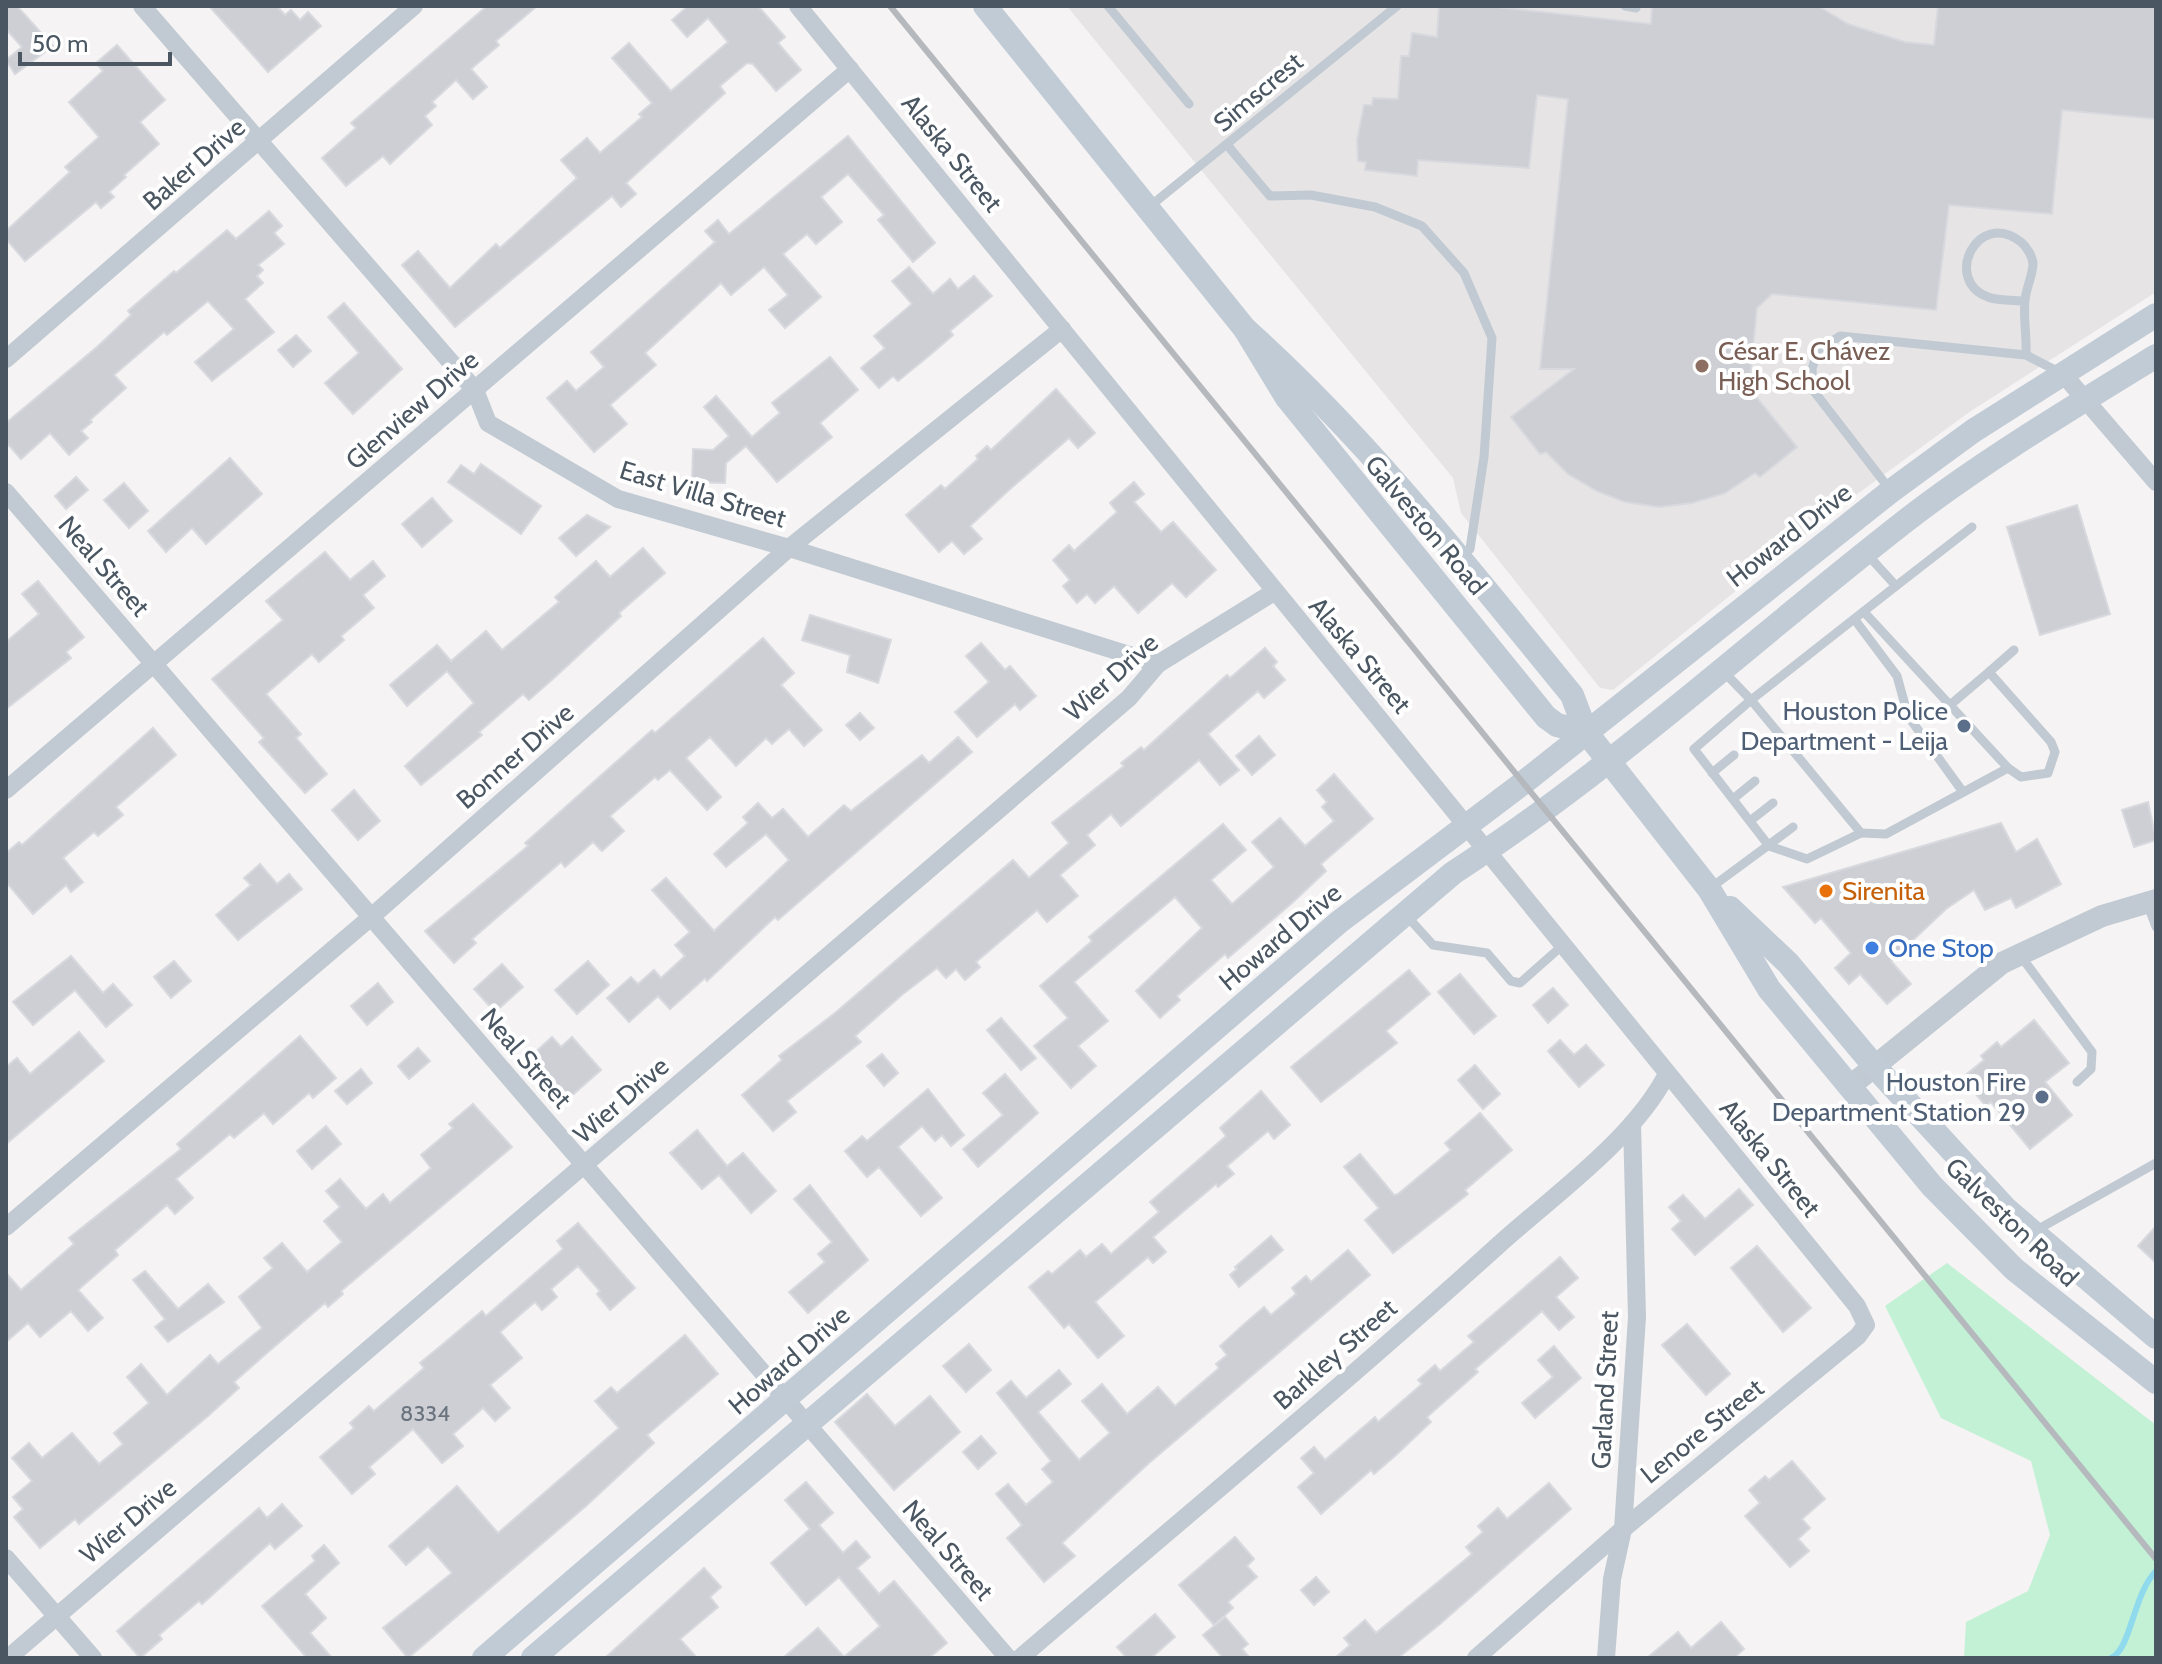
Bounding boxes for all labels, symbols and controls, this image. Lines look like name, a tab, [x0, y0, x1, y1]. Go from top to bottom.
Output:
scale bar	[20, 16, 170, 66]
text: 50 m	[32, 29, 88, 58]
street label: Simscrest	[1207, 45, 1309, 139]
street label: Alaska Street	[895, 88, 1009, 218]
street label: Baker Drive	[136, 111, 252, 217]
place label: César E. Chávez High School	[1718, 335, 1890, 397]
street label: Glenview Drive	[339, 344, 485, 476]
marker: César E. Chávez High School	[1693, 357, 1711, 375]
street label: Galveston Road	[1358, 449, 1494, 601]
street label: East Villa Street	[616, 454, 790, 535]
street label: Howard Drive	[1720, 476, 1858, 594]
street label: Neal Street	[52, 509, 156, 623]
street label: Alaska Street	[1302, 590, 1418, 720]
street label: Wier Drive	[1057, 626, 1165, 728]
place label: Houston Police Department - Leija	[1740, 695, 1949, 757]
street label: Bonner Drive	[450, 696, 580, 816]
marker: Houston Police Department - Leija	[1955, 717, 1973, 735]
place label: Sirenita	[1842, 875, 1926, 907]
street label: Howard Drive	[1212, 877, 1348, 997]
marker: Sirenita	[1817, 882, 1835, 900]
place label: One Stop	[1888, 932, 1994, 964]
marker: One Stop	[1863, 939, 1881, 957]
street label: Neal Street	[474, 1001, 578, 1115]
street label: Wier Drive	[567, 1050, 675, 1150]
place label: Houston Fire Department Station 29	[1772, 1066, 2026, 1128]
marker: Houston Fire Department Station 29	[2033, 1088, 2051, 1106]
street label: Alaska Street	[1713, 1093, 1827, 1223]
street label: Galveston Road	[1939, 1151, 2085, 1293]
street label: Barkley Street	[1267, 1292, 1403, 1416]
street label: Howard Drive	[722, 1299, 856, 1421]
street label: Garland Street	[1585, 1310, 1625, 1470]
street label: Lenore Street	[1634, 1372, 1770, 1490]
house number: 8334	[400, 1400, 450, 1427]
street label: Wier Drive	[73, 1472, 183, 1570]
street label: Neal Street	[896, 1493, 1000, 1607]

